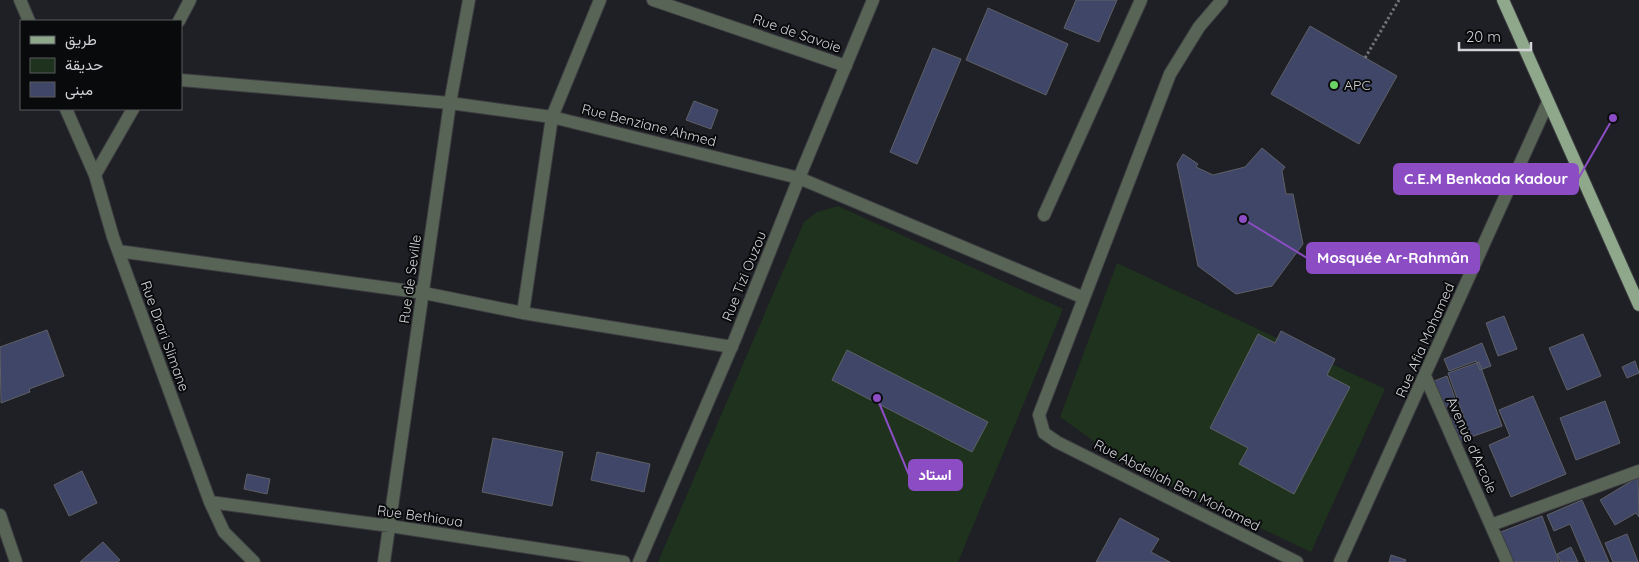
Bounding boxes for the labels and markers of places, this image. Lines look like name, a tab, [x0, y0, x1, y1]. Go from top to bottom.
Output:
place label: APC	[1344, 76, 1371, 94]
marker: APC	[1328, 79, 1340, 91]
callout: C.E.M Benkada Kadour	[1394, 164, 1578, 194]
callout: Mosquée Ar-Rahmân	[1307, 243, 1479, 273]
callout: استاد	[909, 460, 962, 490]

